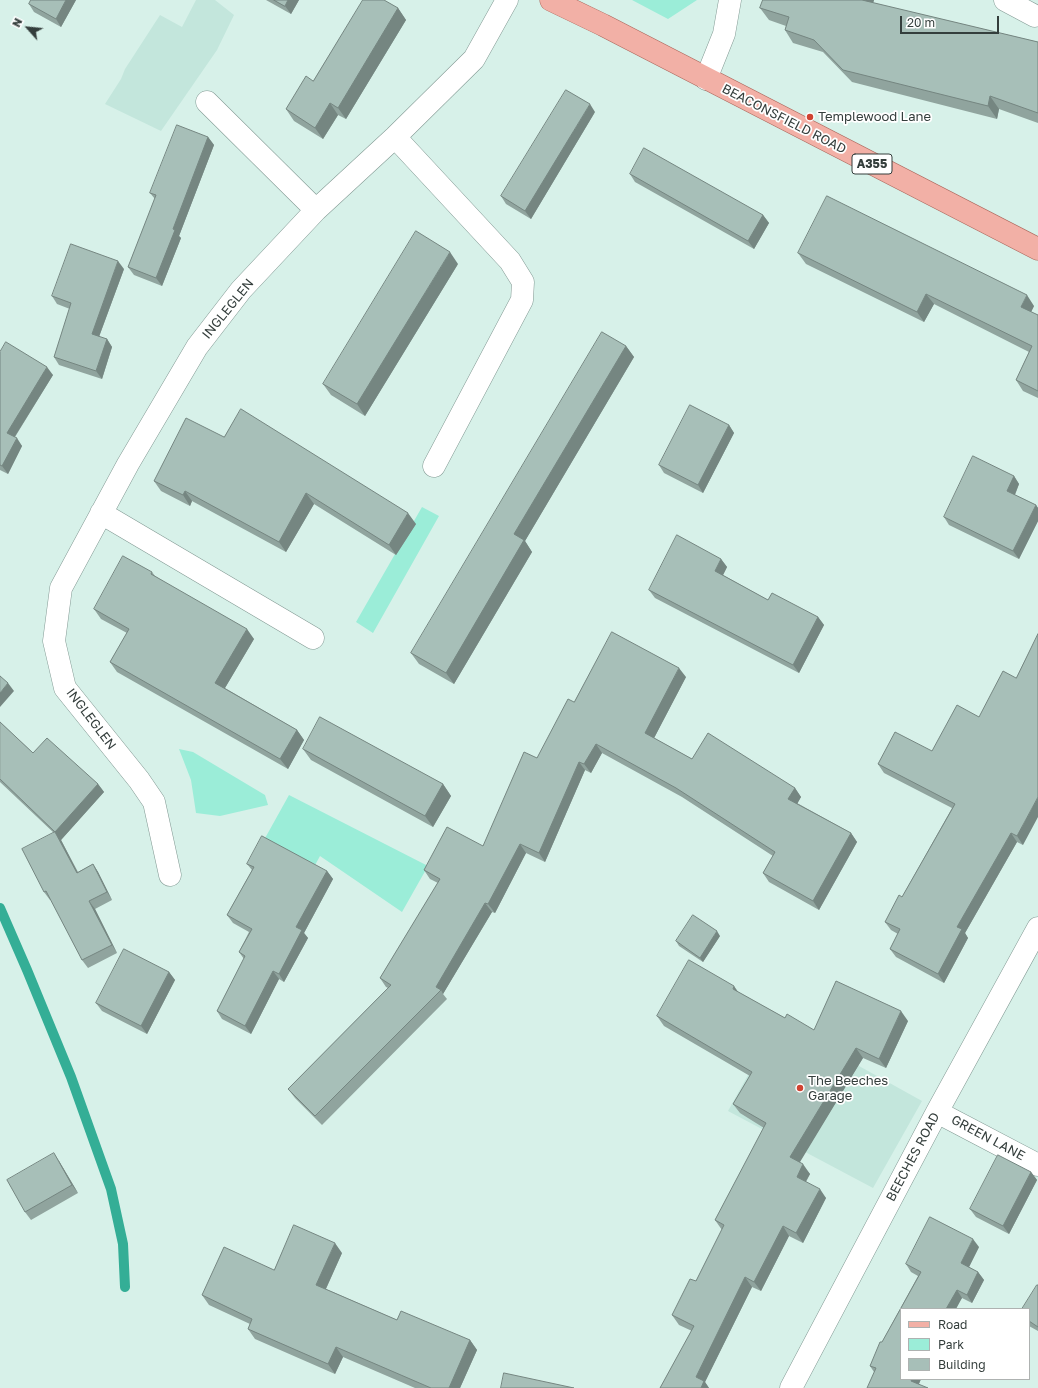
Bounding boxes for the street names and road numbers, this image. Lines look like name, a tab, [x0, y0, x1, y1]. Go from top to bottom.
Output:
street label: BEACONSFIELD ROAD	[719, 81, 849, 157]
road number: A355	[852, 154, 892, 174]
street label: INGLEGLEN	[199, 276, 257, 342]
street label: INGLEGLEN	[63, 685, 119, 753]
street label: BEECHES ROAD	[883, 1110, 943, 1204]
street label: GREEN LANE	[948, 1112, 1028, 1164]

